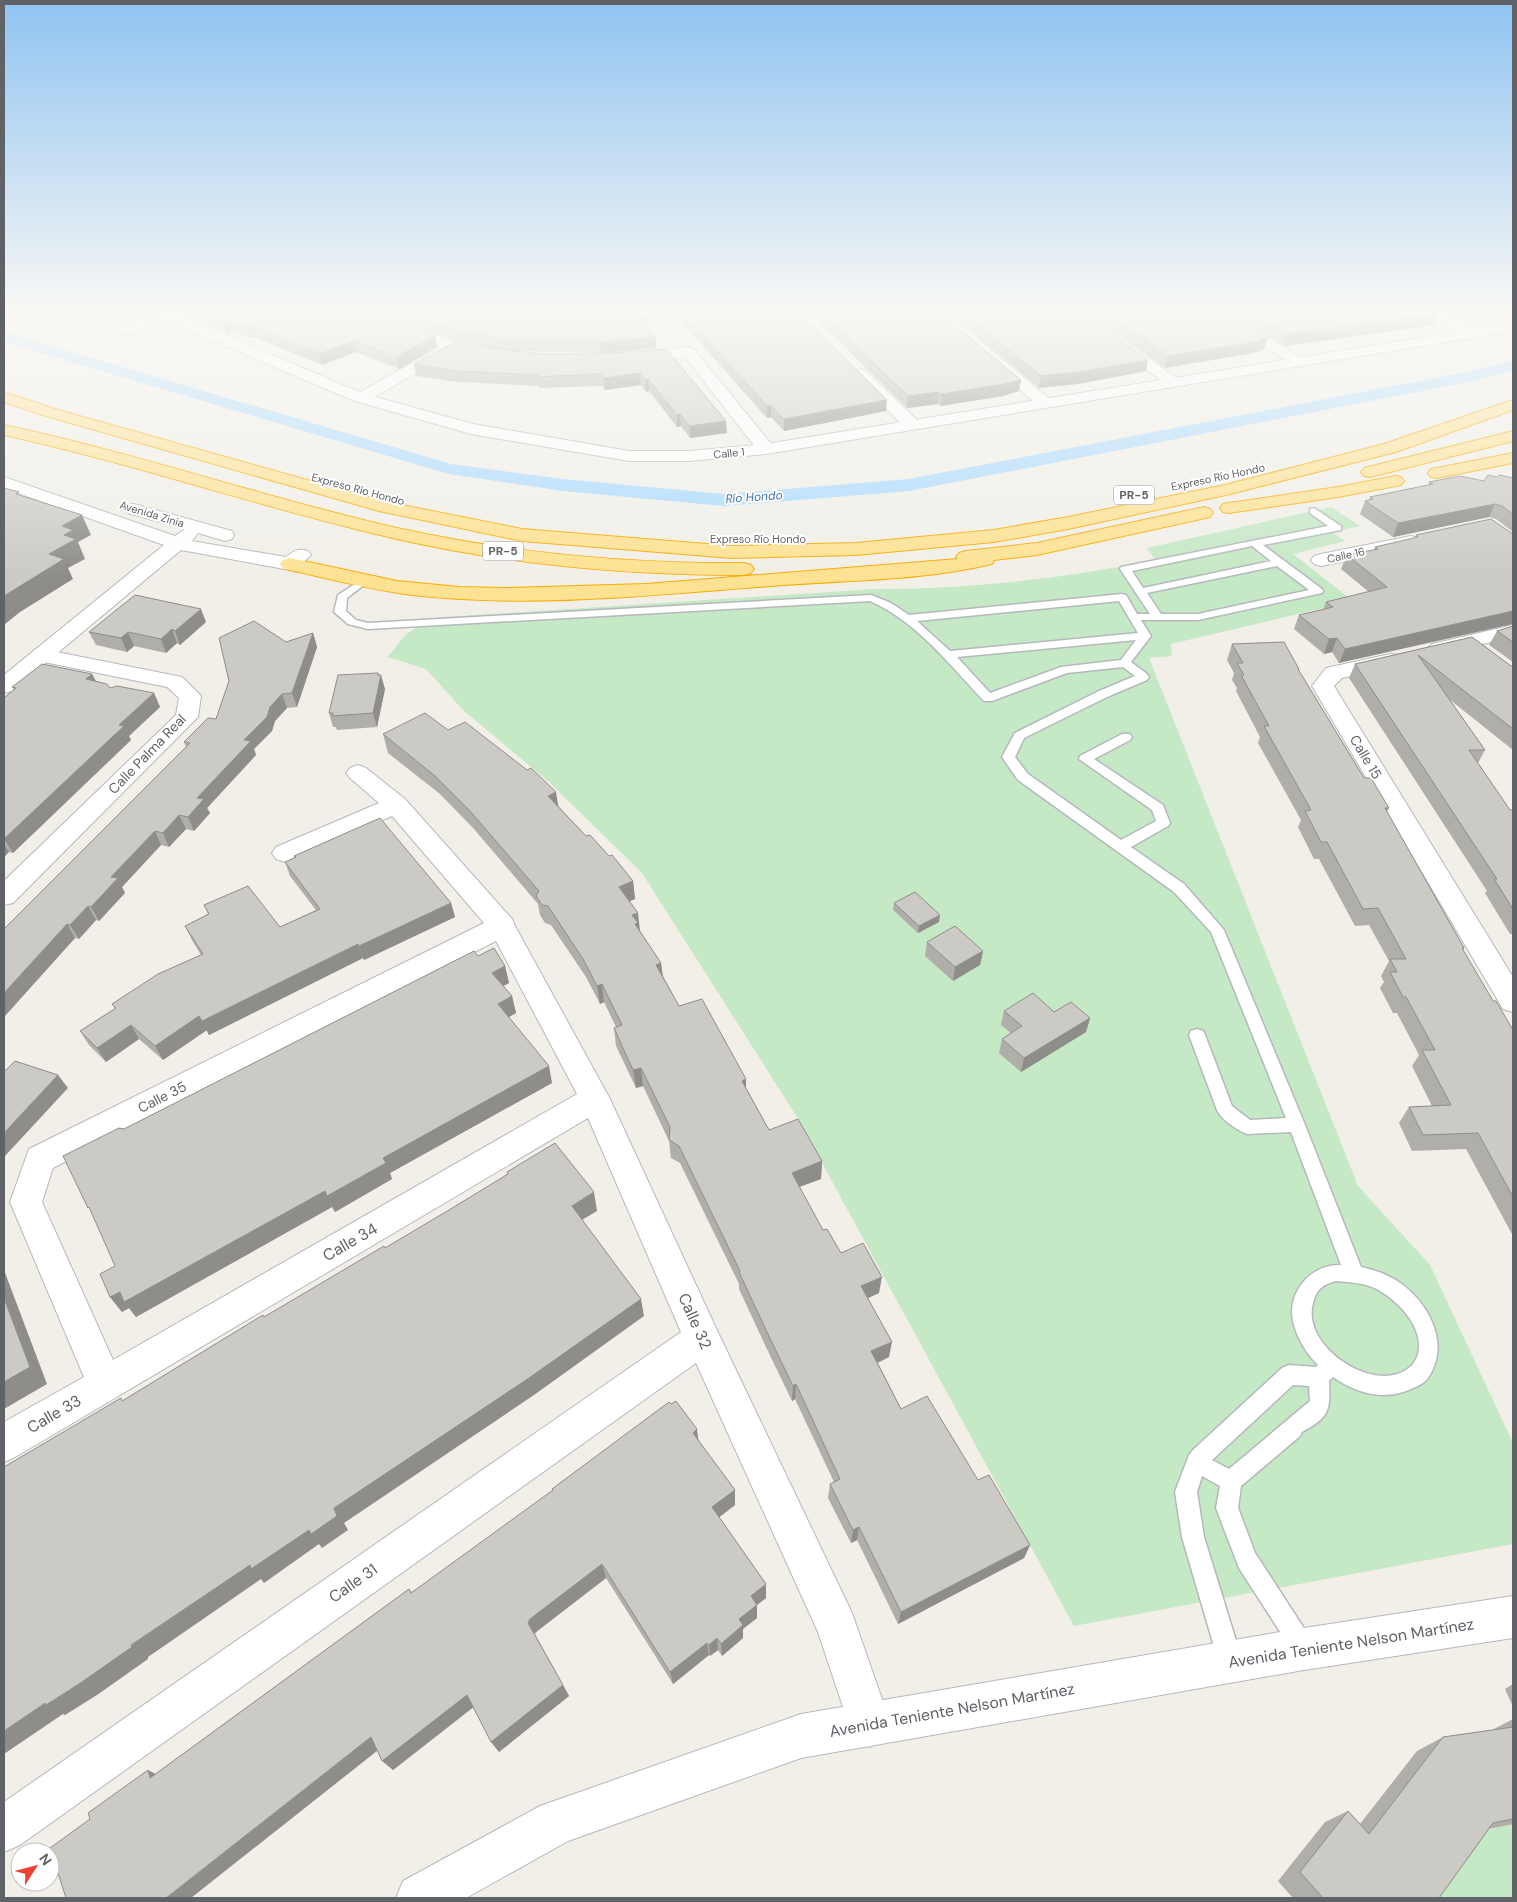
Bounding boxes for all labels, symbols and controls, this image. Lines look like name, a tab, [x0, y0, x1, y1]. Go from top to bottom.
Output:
street label: Calle 1	[713, 444, 745, 462]
street label: Expreso Río Hondo	[1170, 460, 1266, 494]
street label: Expreso Río Hondo	[310, 470, 406, 508]
road number: PR-5	[1114, 486, 1154, 504]
water label: Río Hondo	[725, 487, 783, 507]
street label: Avenida Zinia	[118, 498, 186, 530]
street label: Expreso Río Hondo	[710, 532, 806, 546]
road number: PR-5	[483, 542, 523, 560]
street label: Calle 16	[1326, 544, 1366, 566]
street label: Calle Palma Real	[104, 710, 190, 798]
street label: Calle 15	[1346, 732, 1386, 782]
street label: Calle 35	[135, 1077, 189, 1117]
street label: Calle 34	[319, 1218, 381, 1266]
street label: Calle 32	[673, 1290, 717, 1352]
street label: Calle 33	[23, 1390, 85, 1438]
street label: Calle 31	[325, 1559, 381, 1607]
street label: Avenida Teniente Nelson Martínez	[1227, 1613, 1475, 1673]
street label: Avenida Teniente Nelson Martínez	[828, 1678, 1076, 1742]
north arrow	[10, 1842, 60, 1892]
text: N	[35, 1850, 56, 1869]

